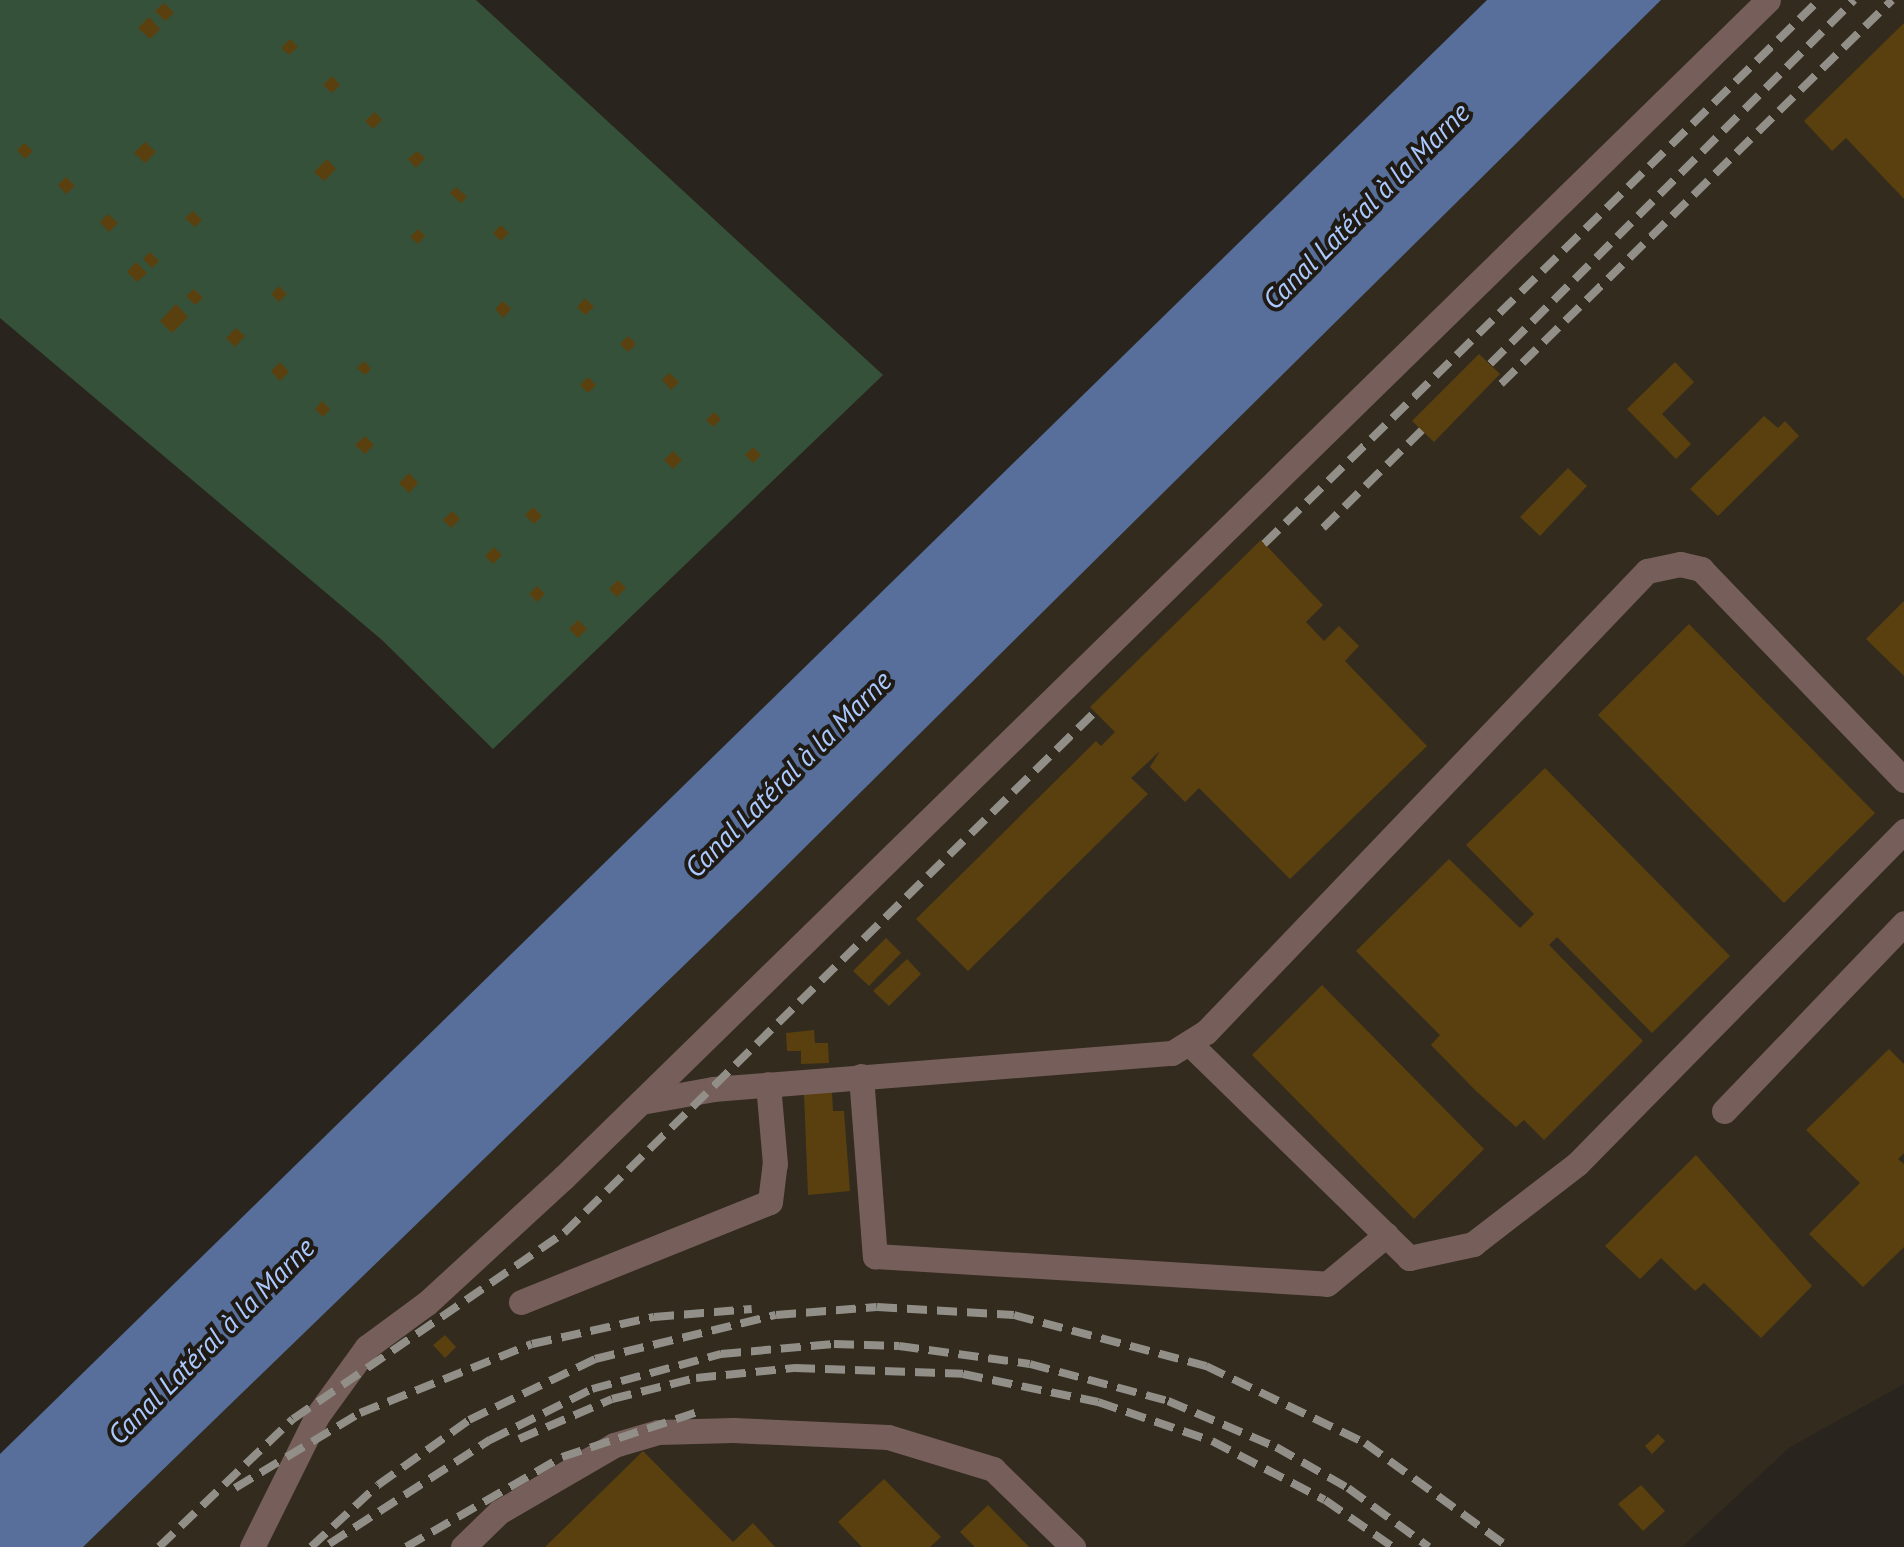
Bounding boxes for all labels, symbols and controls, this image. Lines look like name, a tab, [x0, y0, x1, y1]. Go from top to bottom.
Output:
water label: Canal Latéral à la Marne	[1256, 96, 1476, 316]
water label: Canal Latéral à la Marne	[678, 664, 898, 884]
water label: Canal Latéral à la Marne	[101, 1231, 321, 1451]

